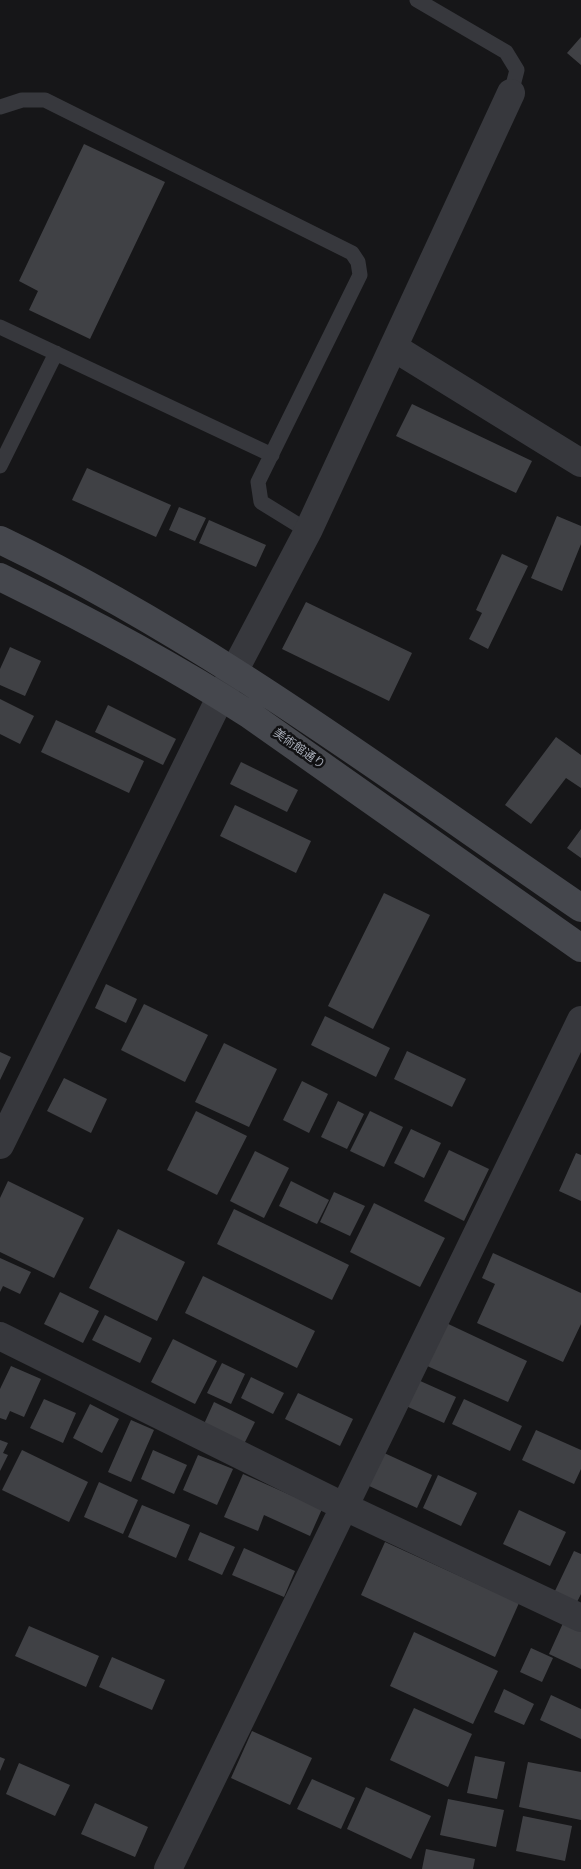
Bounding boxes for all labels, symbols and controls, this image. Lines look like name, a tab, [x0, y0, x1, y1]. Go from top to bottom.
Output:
street label: 美術館通り	[270, 726, 328, 772]

